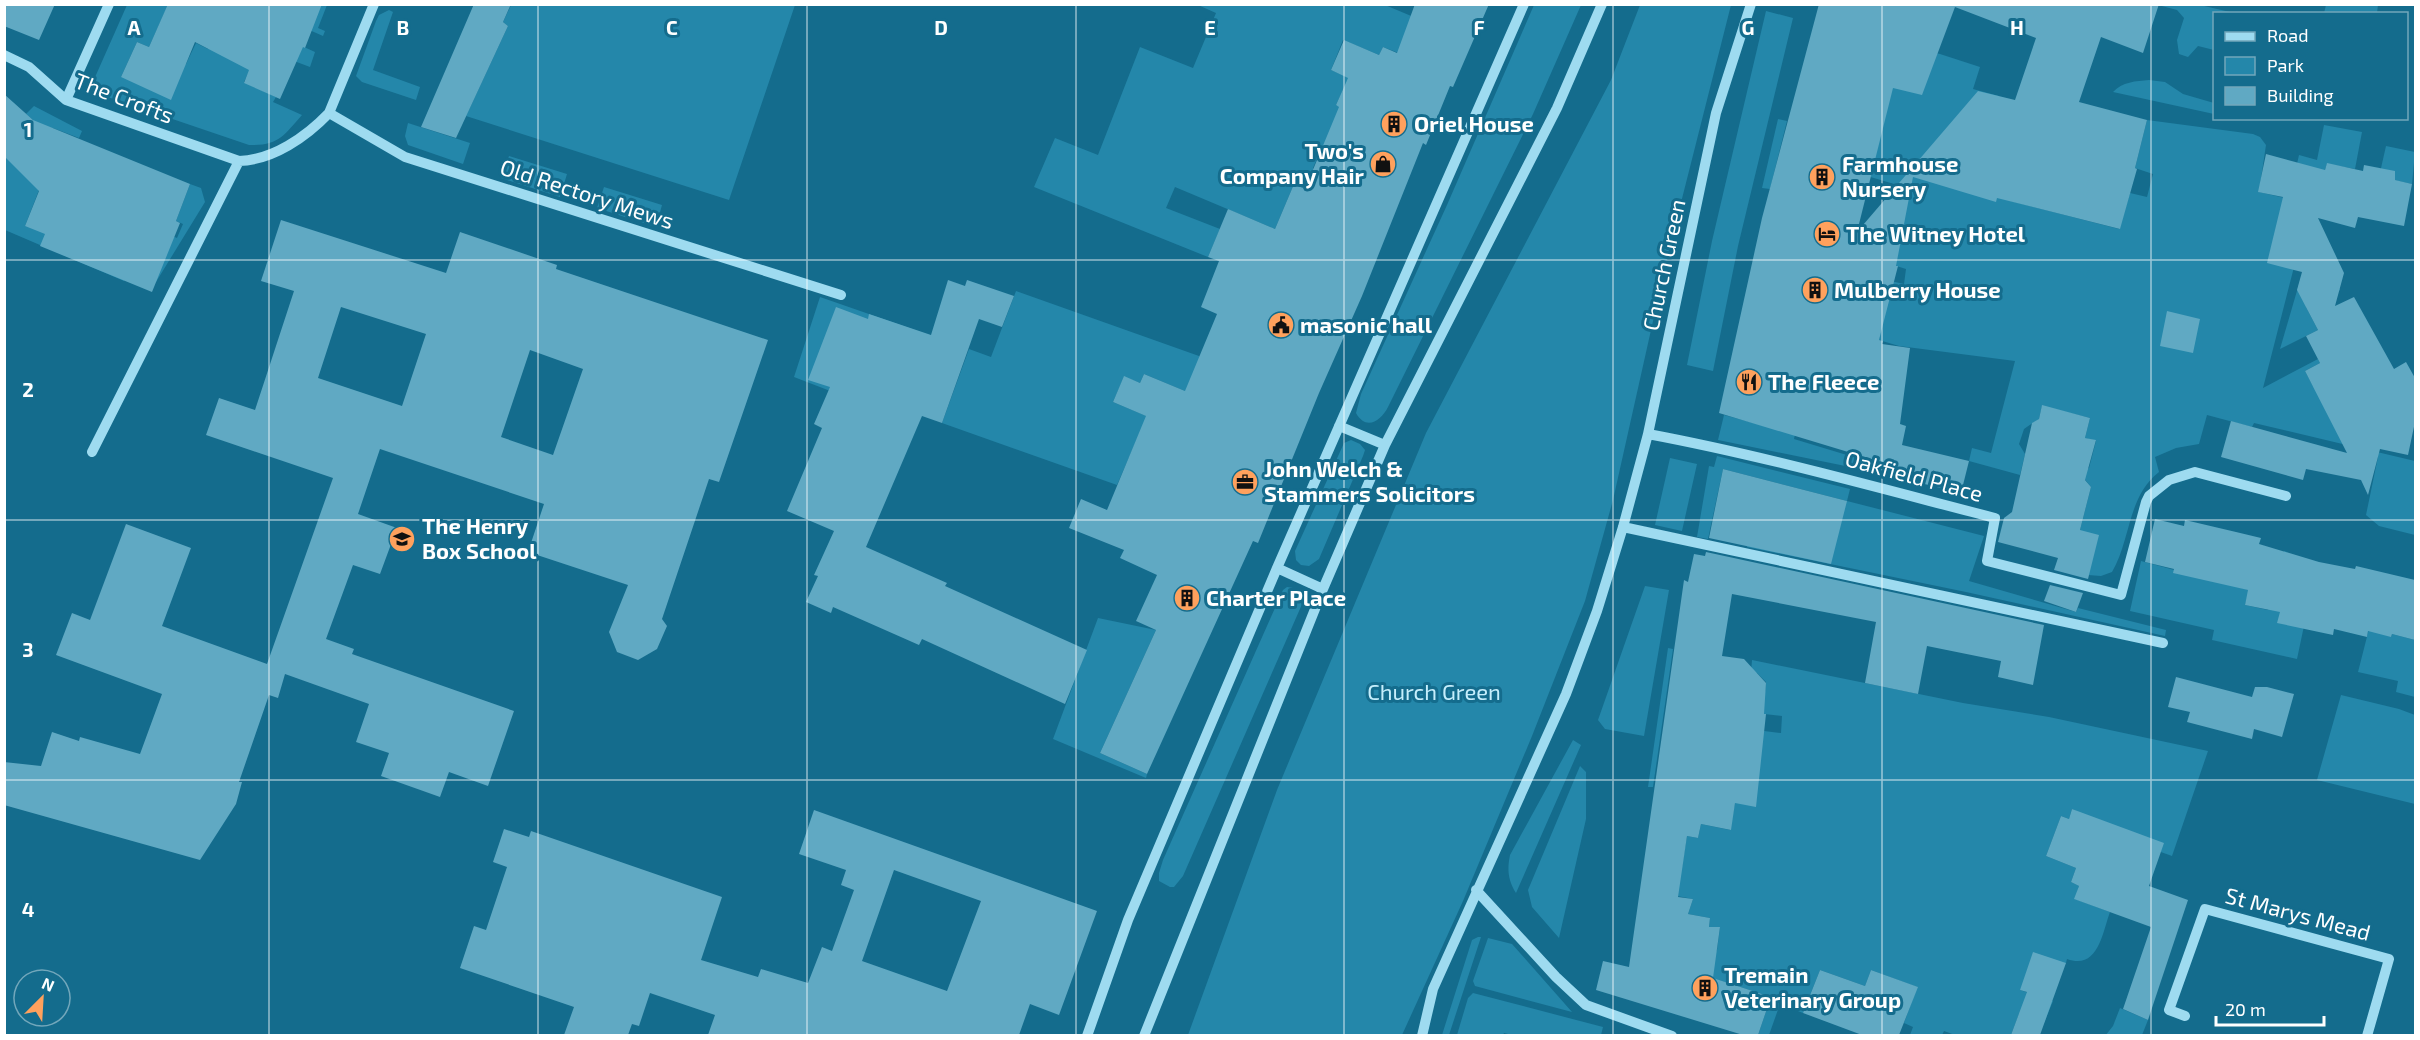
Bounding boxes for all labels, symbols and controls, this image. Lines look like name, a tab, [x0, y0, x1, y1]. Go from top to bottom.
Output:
legend	[2213, 12, 2408, 120]
text: A	[127, 15, 141, 39]
text: B	[397, 15, 409, 39]
text: C	[666, 15, 678, 39]
text: D	[934, 15, 948, 39]
text: E	[1204, 15, 1216, 39]
text: F	[1473, 15, 1485, 39]
text: G	[1742, 15, 1754, 39]
text: H	[2010, 15, 2024, 39]
text: Road	[2267, 24, 2308, 46]
text: Park	[2267, 54, 2304, 76]
street label: The Crofts	[71, 66, 177, 128]
text: Building	[2267, 84, 2334, 106]
building icon: Oriel House	[1379, 109, 1409, 139]
place label: Oriel House	[1414, 110, 1534, 136]
text: 1	[24, 117, 32, 141]
place label: Two's Company Hair	[1220, 137, 1365, 189]
shop icon: Two's Company Hair	[1368, 149, 1398, 179]
place label: Farmhouse Nursery	[1842, 150, 1958, 202]
street label: Old Rectory Mews	[497, 153, 677, 233]
building icon: Farmhouse Nursery	[1807, 162, 1837, 192]
street label: Church Green	[1636, 197, 1690, 333]
hotel icon: The Witney Hotel	[1812, 219, 1842, 249]
place label: The Witney Hotel	[1846, 220, 2026, 247]
building icon: Mulberry House	[1800, 275, 1830, 305]
place label: Mulberry House	[1834, 276, 2001, 303]
public building icon: masonic hall	[1266, 310, 1296, 340]
place label: masonic hall	[1300, 311, 1433, 337]
restaurant icon: The Fleece	[1734, 367, 1764, 397]
place label: The Fleece	[1768, 368, 1879, 394]
text: 2	[22, 377, 34, 401]
street label: Oakfield Place	[1843, 444, 1986, 506]
place label: John Welch & Stammers Solicitors	[1264, 455, 1475, 506]
office icon: John Welch & Stammers Solicitors	[1230, 467, 1260, 497]
place label: The Henry Box School	[422, 512, 537, 563]
school or university icon: The Henry Box School	[387, 524, 417, 554]
building icon: Charter Place	[1172, 583, 1202, 613]
place label: Charter Place	[1206, 584, 1346, 610]
text: 3	[22, 637, 34, 661]
park label: Church Green	[1367, 678, 1501, 704]
street label: St Marys Mead	[2223, 881, 2374, 945]
text: 4	[22, 897, 35, 921]
place label: Tremain Veterinary Group	[1724, 961, 1901, 1013]
north arrow	[12, 968, 72, 1028]
text: N	[39, 973, 57, 995]
building icon: Tremain Veterinary Group	[1690, 973, 1720, 1003]
scale bar	[2216, 989, 2324, 1027]
text: 20 m	[2225, 998, 2266, 1020]

